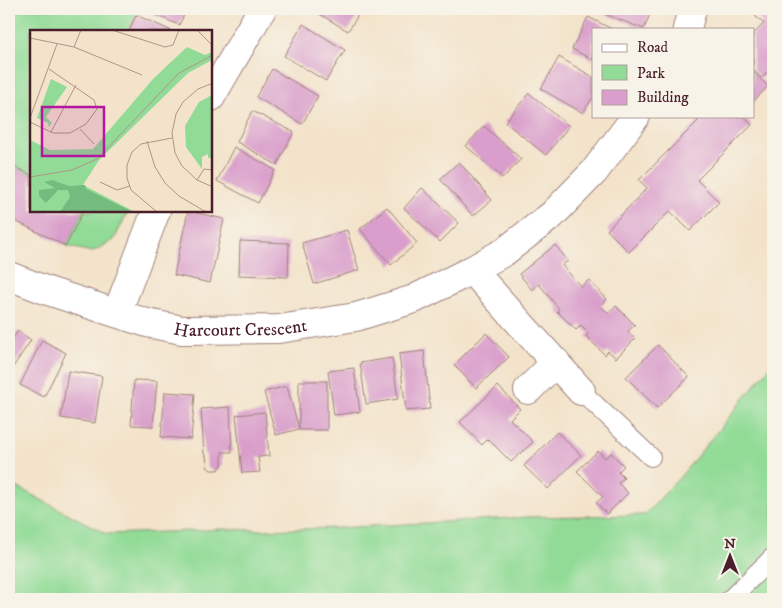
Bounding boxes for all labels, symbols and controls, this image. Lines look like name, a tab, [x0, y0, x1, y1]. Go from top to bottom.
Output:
legend	[592, 28, 754, 118]
inset map	[30, 30, 212, 212]
text: Road	[637, 38, 669, 57]
text: Park	[637, 64, 666, 83]
text: Building	[637, 88, 689, 107]
street label: Harcourt Crescent	[172, 315, 309, 343]
north arrow	[704, 530, 754, 580]
text: N	[724, 535, 736, 553]

